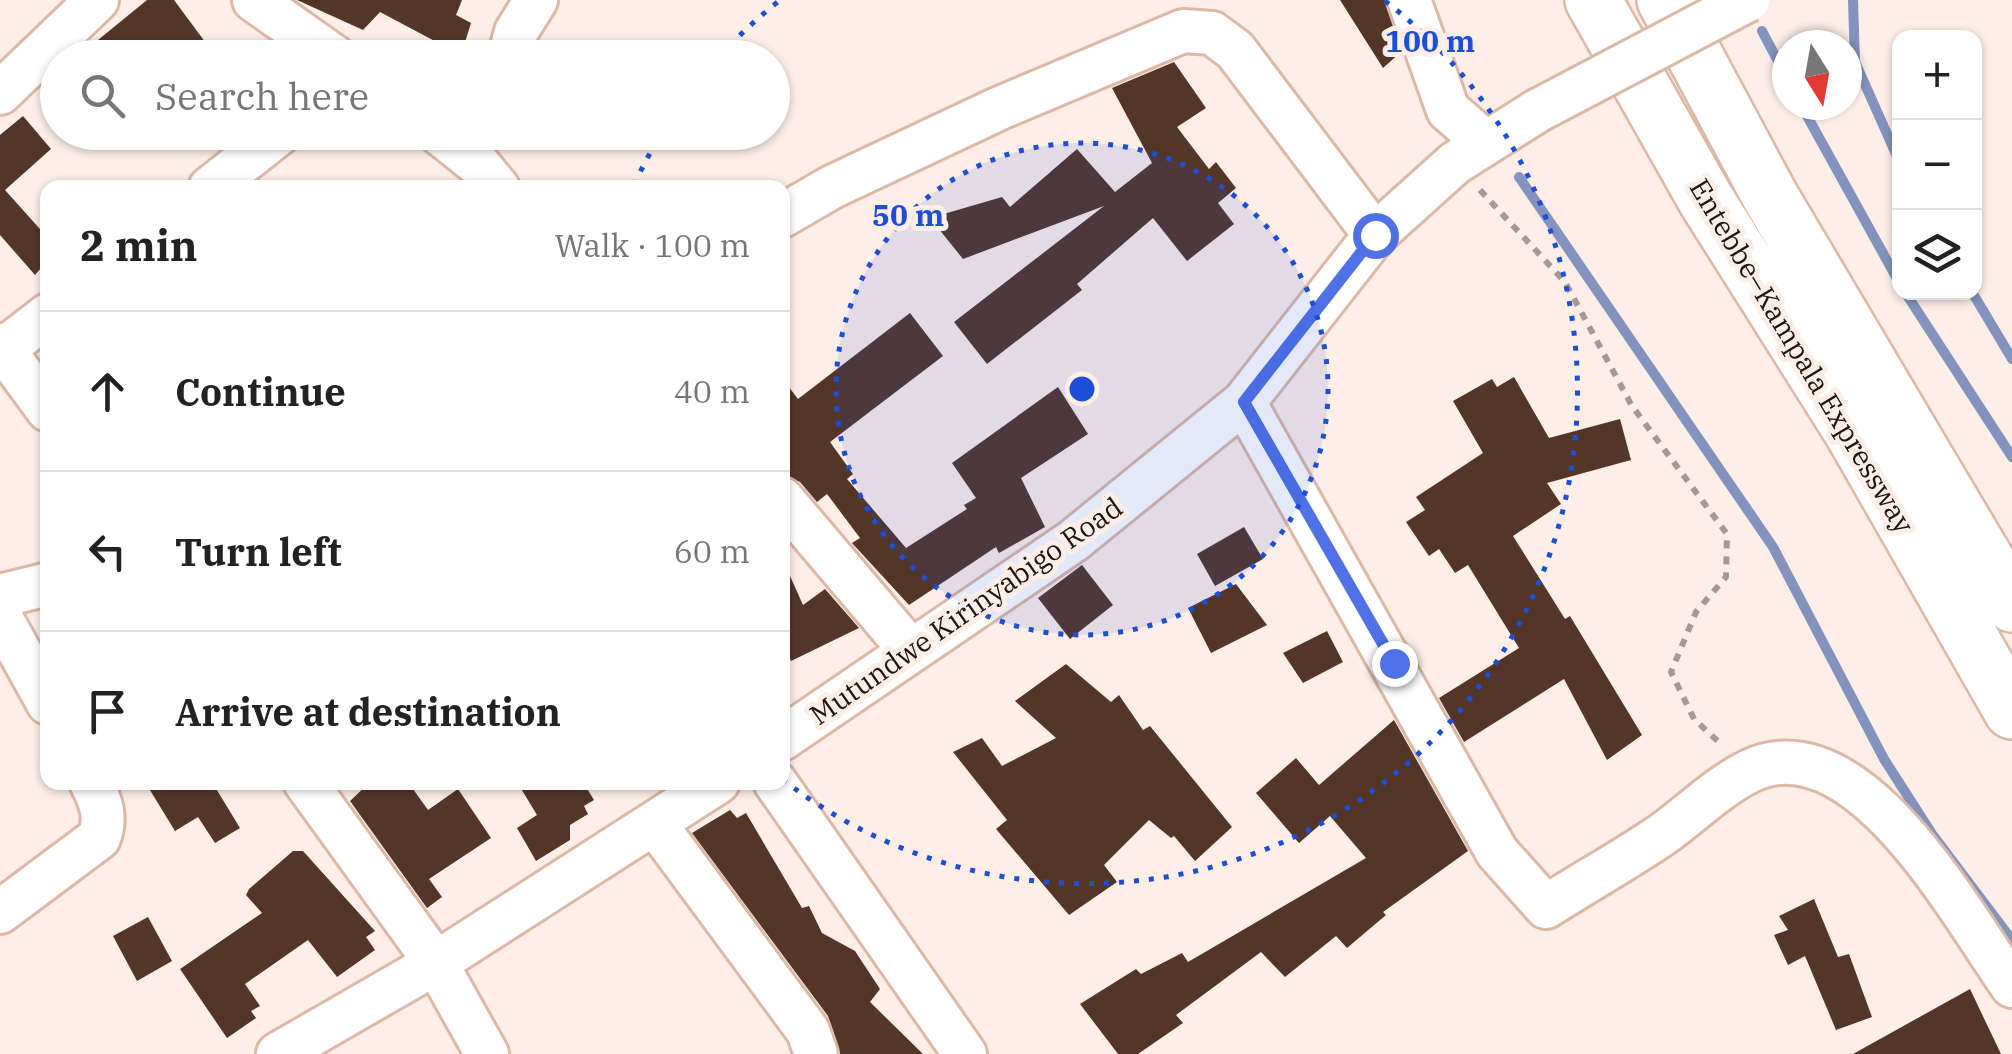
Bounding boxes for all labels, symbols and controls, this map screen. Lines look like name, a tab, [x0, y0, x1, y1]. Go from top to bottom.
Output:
text: 100 m	[1385, 21, 1475, 60]
north arrow	[1772, 30, 1862, 120]
map controls	[1892, 30, 1982, 300]
button: +	[1892, 30, 1982, 120]
search box	[40, 40, 790, 150]
icon: search	[75, 68, 130, 123]
text: Search here	[155, 71, 369, 120]
button: −	[1892, 120, 1982, 210]
street label: Entebbe–Kampala Expressway	[1682, 172, 1923, 540]
text: 50 m	[872, 195, 944, 234]
button: layers	[1892, 210, 1982, 300]
route start	[1353, 213, 1399, 259]
text: 2 min	[80, 218, 198, 273]
text: Walk · 100 m	[554, 224, 750, 266]
icon: ahead	[80, 364, 135, 419]
text: Continue	[175, 367, 346, 416]
text: 40 m	[674, 370, 750, 412]
centre of rings	[1064, 371, 1100, 407]
street label: Mutundwe Kirinyabigo Road	[802, 488, 1129, 733]
icon: left	[80, 524, 135, 579]
text: Turn left	[175, 527, 342, 576]
text: 60 m	[674, 530, 750, 572]
route end	[1372, 641, 1418, 687]
icon: arrive	[80, 684, 135, 739]
text: Arrive at destination	[175, 687, 561, 736]

